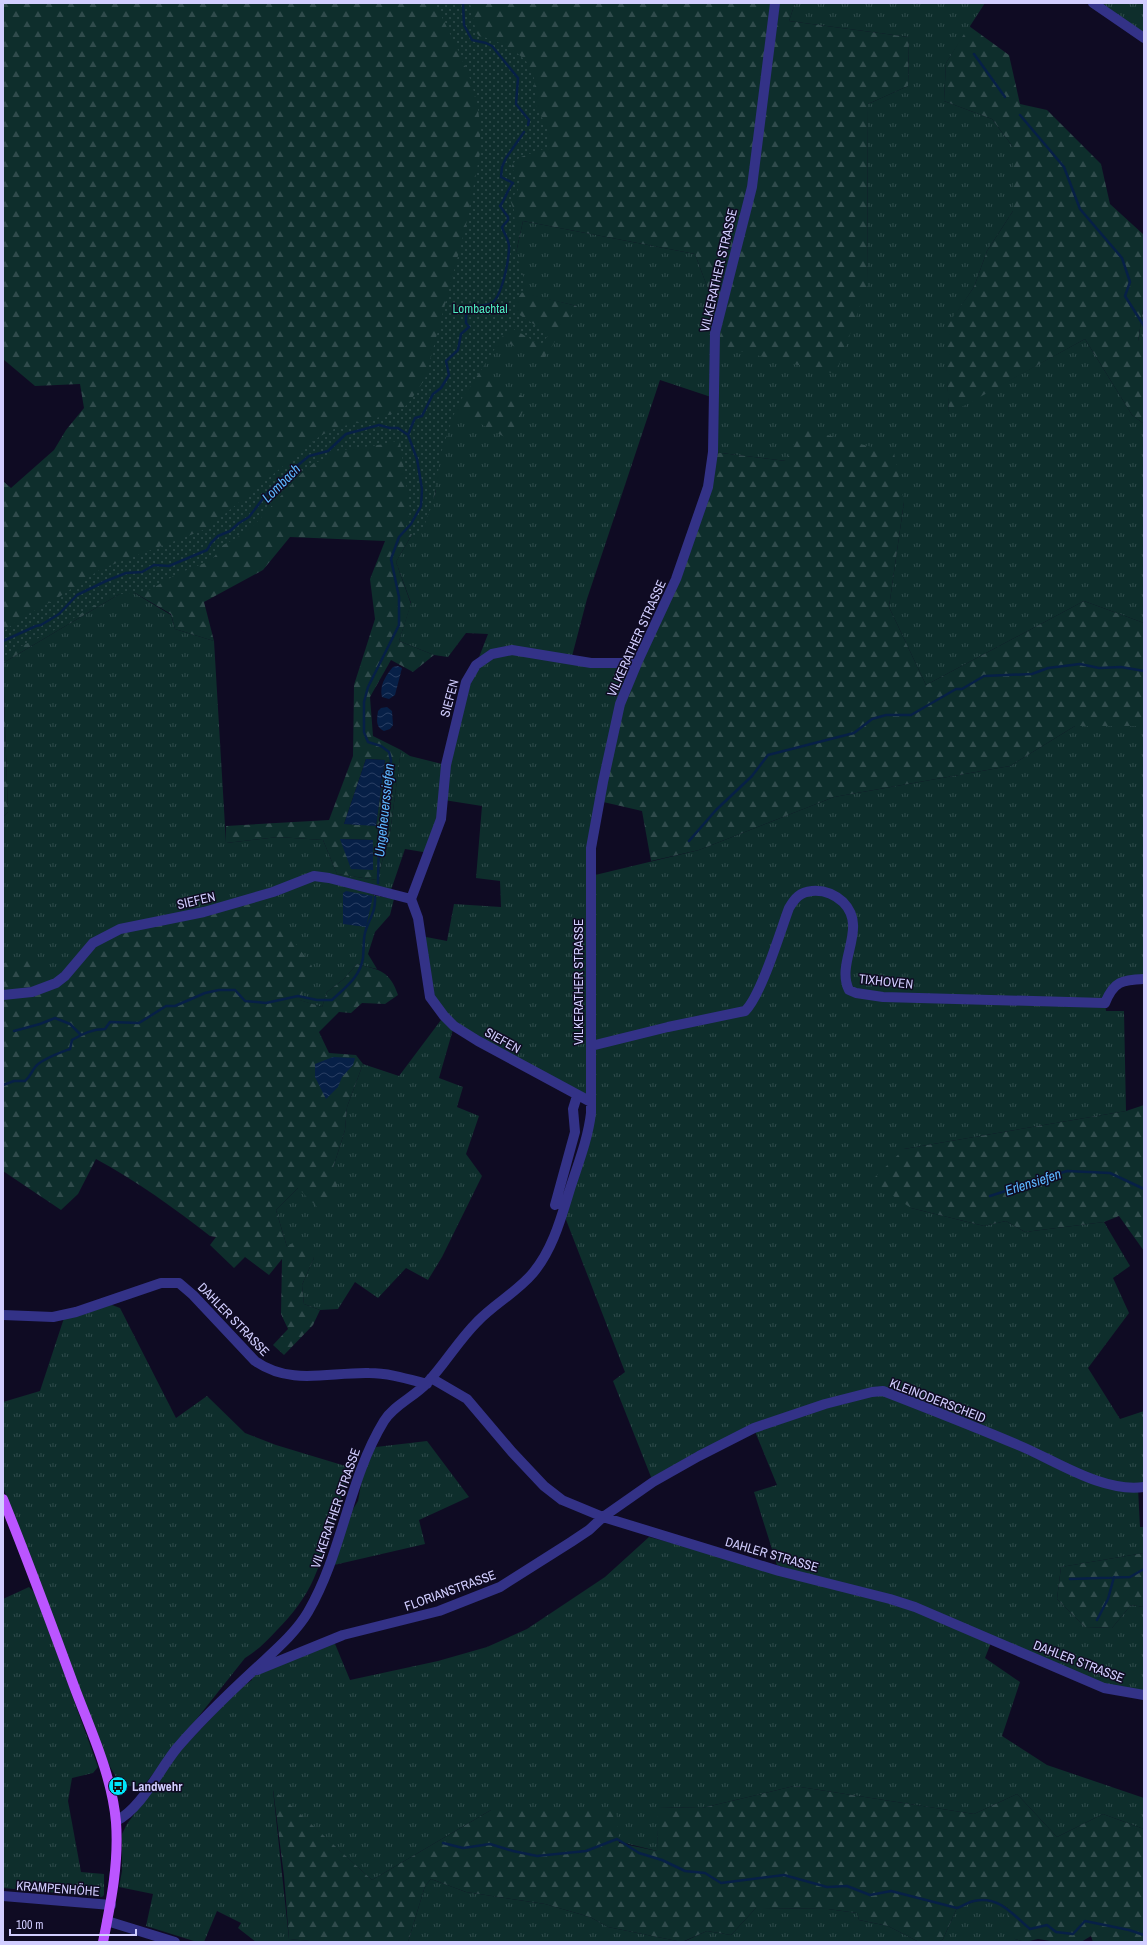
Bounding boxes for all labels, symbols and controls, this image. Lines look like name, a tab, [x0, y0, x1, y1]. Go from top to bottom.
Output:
street label: VILKERATHER STRASSE	[696, 207, 741, 333]
park label: Lombachtal	[452, 300, 508, 317]
water label: Lombach	[258, 460, 304, 506]
street label: VILKERATHER STRASSE	[603, 577, 670, 699]
street label: SIEFEN	[436, 677, 463, 719]
water label: Ungeheuerssiefen	[370, 762, 398, 858]
street label: SIEFEN	[175, 888, 217, 913]
street label: VILKERATHER STRASSE	[570, 919, 587, 1045]
street label: TIXHOVEN	[858, 970, 914, 993]
street label: SIEFEN	[482, 1024, 524, 1057]
water label: Erlensiefen	[1003, 1164, 1063, 1200]
street label: DAHLER STRASSE	[194, 1279, 273, 1360]
street label: KLEINODERSCHEID	[887, 1374, 989, 1427]
street label: VILKERATHER STRASSE	[307, 1446, 364, 1570]
street label: DAHLER STRASSE	[723, 1533, 820, 1576]
street label: FLORIANSTRASSE	[402, 1566, 498, 1615]
street label: DAHLER STRASSE	[1031, 1636, 1127, 1687]
bus stop icon: Landwehr	[107, 1775, 129, 1797]
place label: Landwehr	[132, 1778, 183, 1795]
street label: KRAMPENHÖHE	[16, 1877, 100, 1900]
scale bar	[10, 1911, 136, 1937]
text: 100 m	[16, 1917, 43, 1933]

